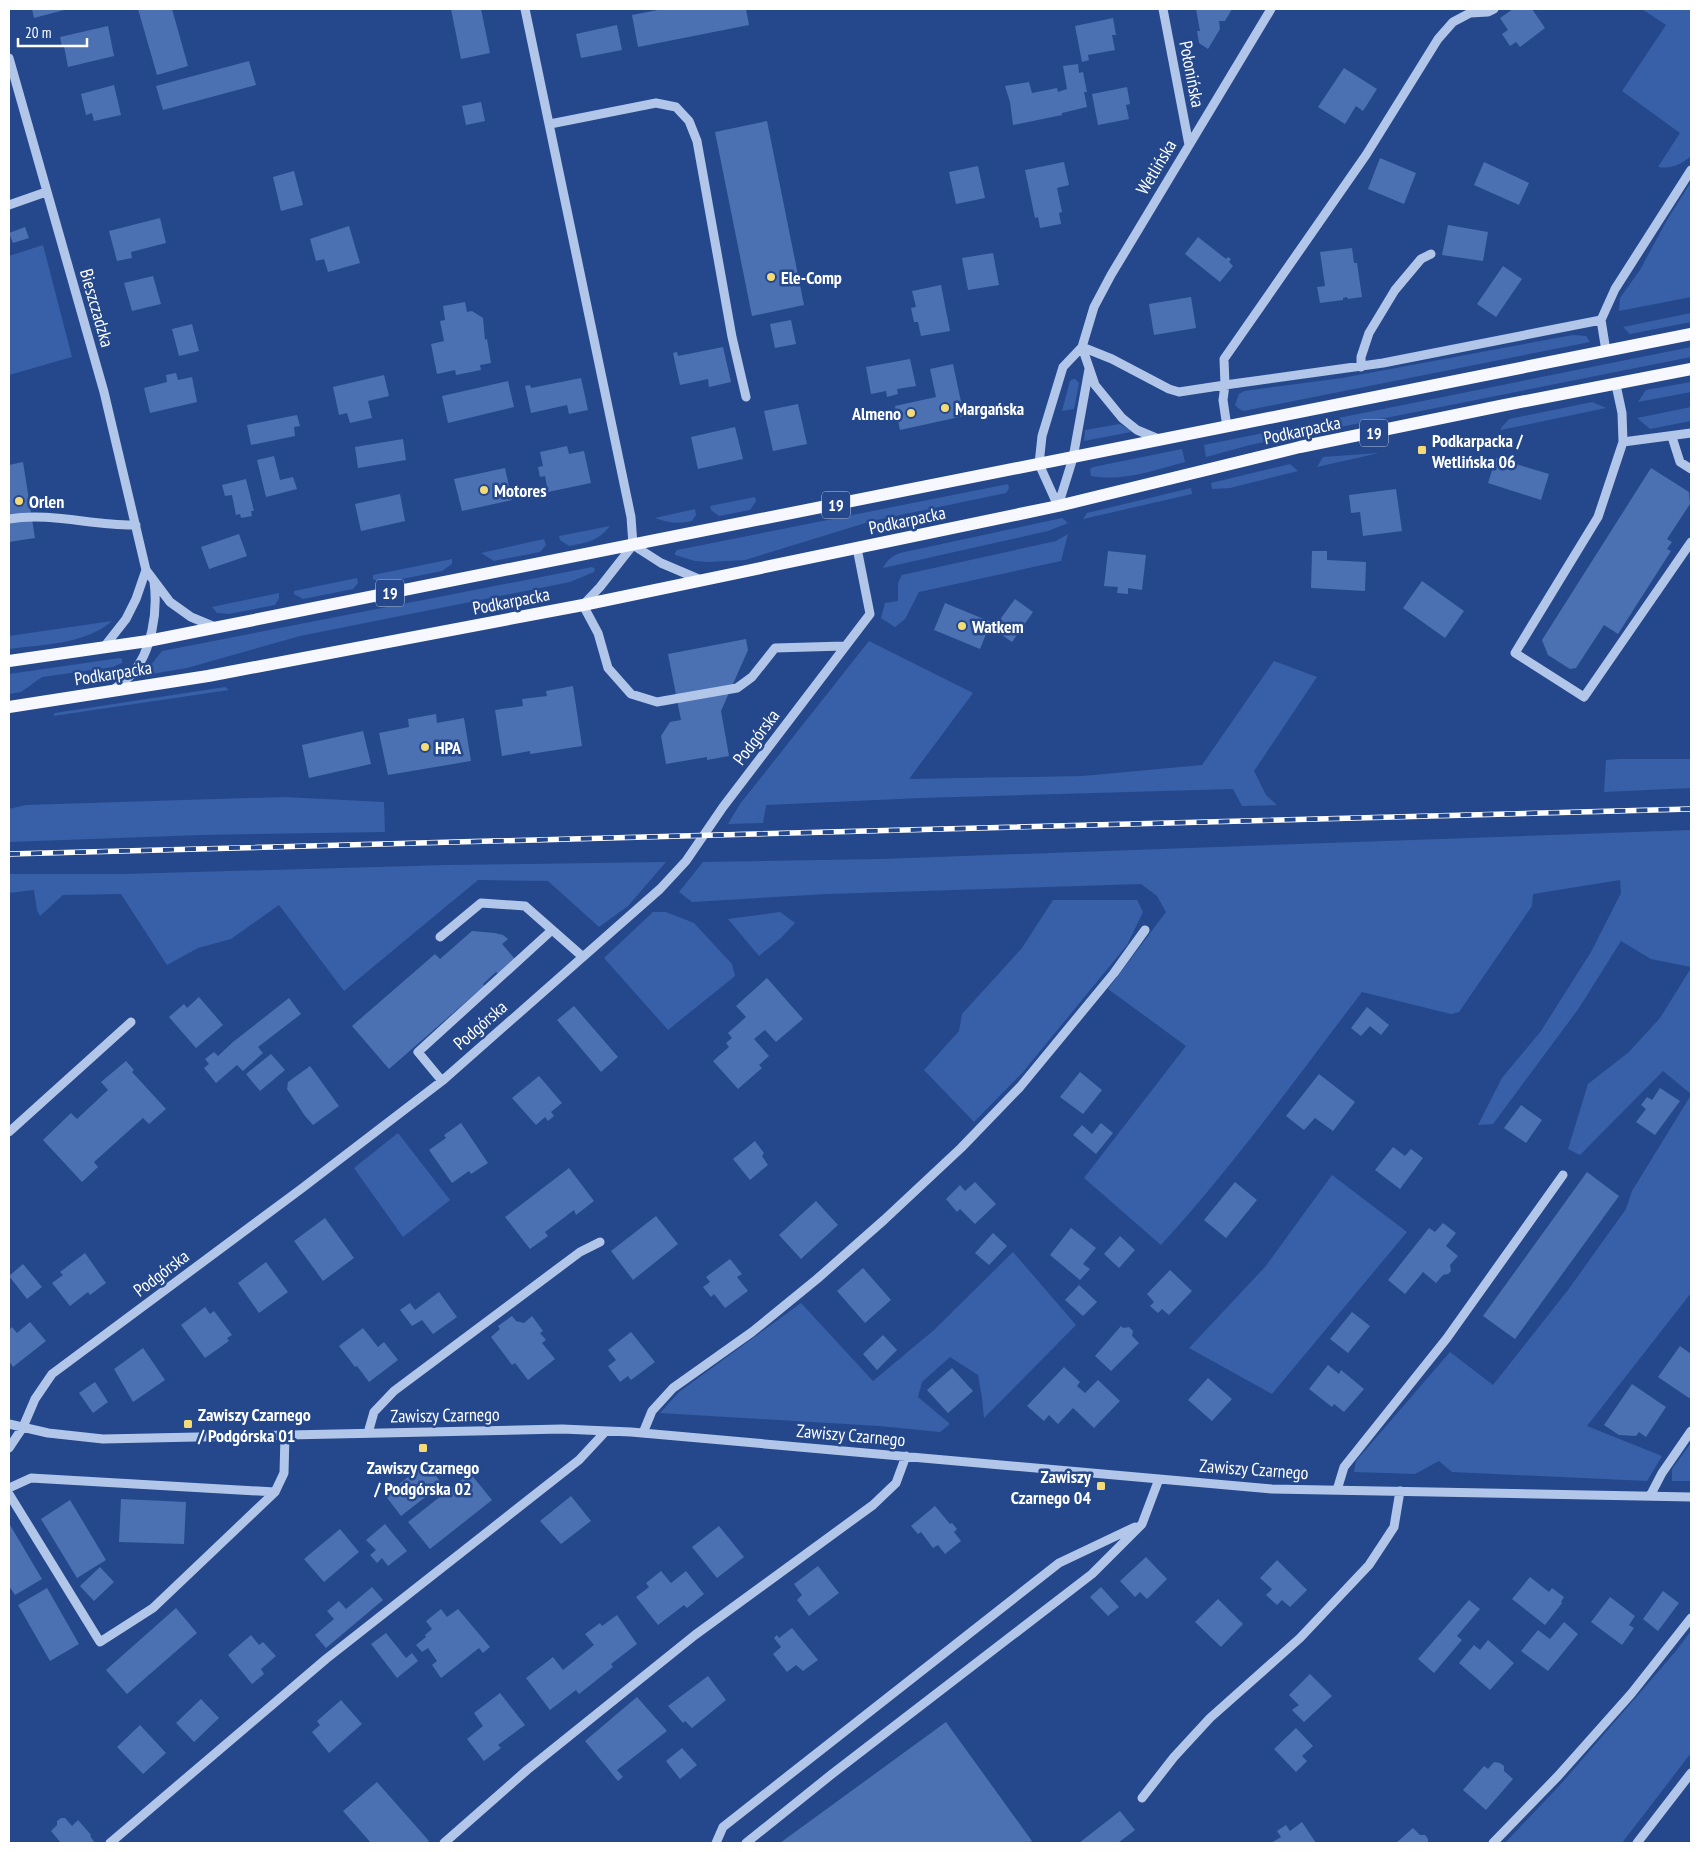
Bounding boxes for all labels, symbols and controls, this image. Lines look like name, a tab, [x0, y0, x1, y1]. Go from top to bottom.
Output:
scale bar	[18, 15, 86, 47]
text: 20 m	[25, 23, 51, 42]
street label: Połonińska	[1174, 39, 1210, 109]
street label: Wetlińska	[1131, 135, 1181, 199]
street label: Bieszczadzka	[75, 266, 119, 350]
place label: Ele-Comp	[781, 266, 842, 289]
marker: Ele-Comp	[765, 271, 777, 283]
place label: Margańska	[955, 397, 1024, 420]
place label: Almeno	[851, 402, 901, 425]
marker: Margańska	[939, 402, 951, 414]
marker: Almeno	[905, 407, 917, 419]
street label: Podkarpacka	[1262, 411, 1342, 449]
road number: 19	[1360, 419, 1388, 446]
place label: Podkarpacka / Wetlińska 06	[1431, 429, 1524, 473]
marker: Podkarpacka / Wetlińska 06	[1416, 444, 1428, 456]
place label: Motores	[494, 479, 547, 502]
marker: Motores	[478, 484, 490, 496]
place label: Orlen	[29, 490, 64, 513]
road number: 19	[822, 492, 850, 518]
marker: Orlen	[13, 495, 25, 507]
street label: Podkarpacka	[867, 501, 947, 539]
road number: 19	[376, 580, 404, 606]
street label: Podkarpacka	[471, 582, 551, 620]
place label: Watkem	[971, 615, 1024, 638]
marker: Watkem	[956, 620, 968, 632]
street label: Podkarpacka	[73, 656, 153, 690]
street label: Podgórska	[728, 705, 784, 769]
place label: HPA	[435, 736, 462, 759]
marker: HPA	[419, 741, 431, 753]
street label: Podgórska	[448, 995, 512, 1055]
street label: Podgórska	[129, 1245, 193, 1301]
place label: Zawiszy Czarnego / Podgórska 01	[197, 1403, 311, 1447]
street label: Zawiszy Czarnego	[390, 1403, 500, 1427]
marker: Zawiszy Czarnego / Podgórska 01	[182, 1418, 194, 1430]
street label: Zawiszy Czarnego	[796, 1419, 907, 1451]
marker: Zawiszy Czarnego / Podgórska 02	[417, 1442, 429, 1454]
street label: Zawiszy Czarnego	[1199, 1454, 1309, 1484]
place label: Zawiszy Czarnego / Podgórska 02	[367, 1456, 479, 1500]
place label: Zawiszy Czarnego 04	[1011, 1465, 1092, 1509]
marker: Zawiszy Czarnego 04	[1095, 1480, 1107, 1492]

